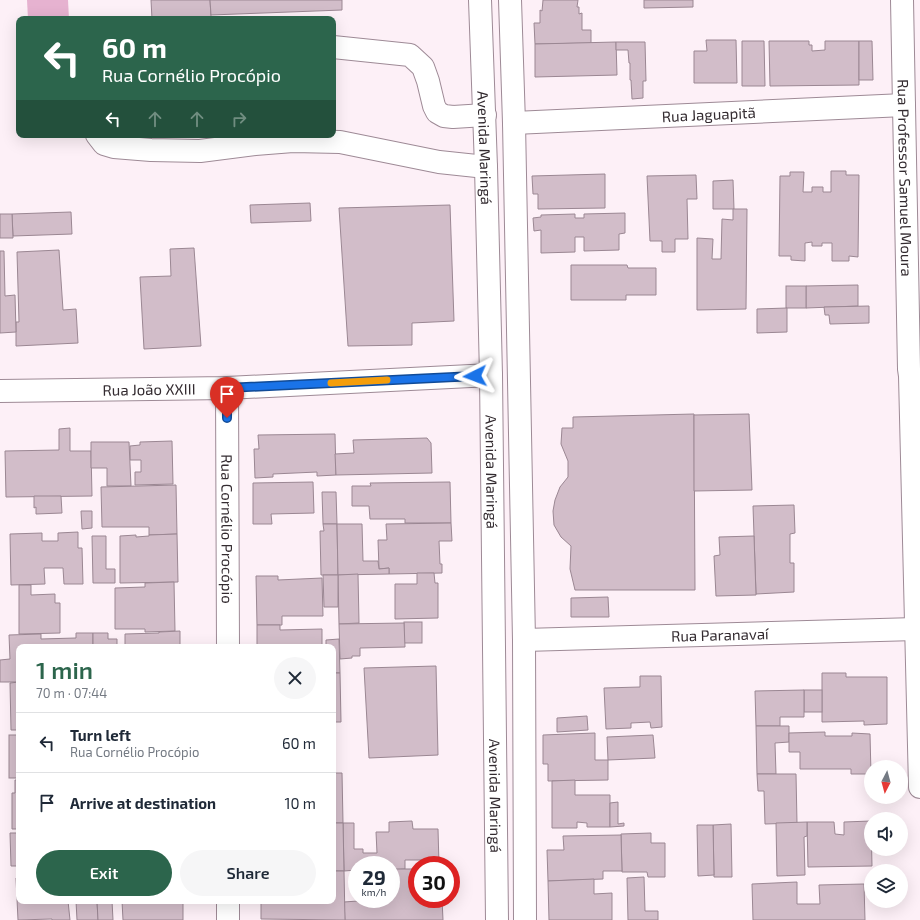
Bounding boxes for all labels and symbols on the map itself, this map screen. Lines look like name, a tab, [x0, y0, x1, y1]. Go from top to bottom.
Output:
street label: Rua Professor Samuel Moura	[895, 79, 916, 277]
street label: Avenida Maringá	[474, 91, 496, 205]
street label: Rua Jaguapitã	[661, 103, 756, 125]
position arrow	[454, 355, 496, 397]
pin	[210, 377, 244, 418]
street label: Rua João XXIII	[102, 379, 196, 399]
street label: Avenida Maringá	[482, 415, 502, 529]
street label: Rua Cornélio Procópio	[218, 454, 237, 604]
street label: Rua Paranavaí	[671, 624, 770, 645]
street label: Avenida Maringá	[486, 739, 505, 853]
north arrow	[864, 760, 908, 804]
speed limit sign: 30	[408, 856, 460, 908]

